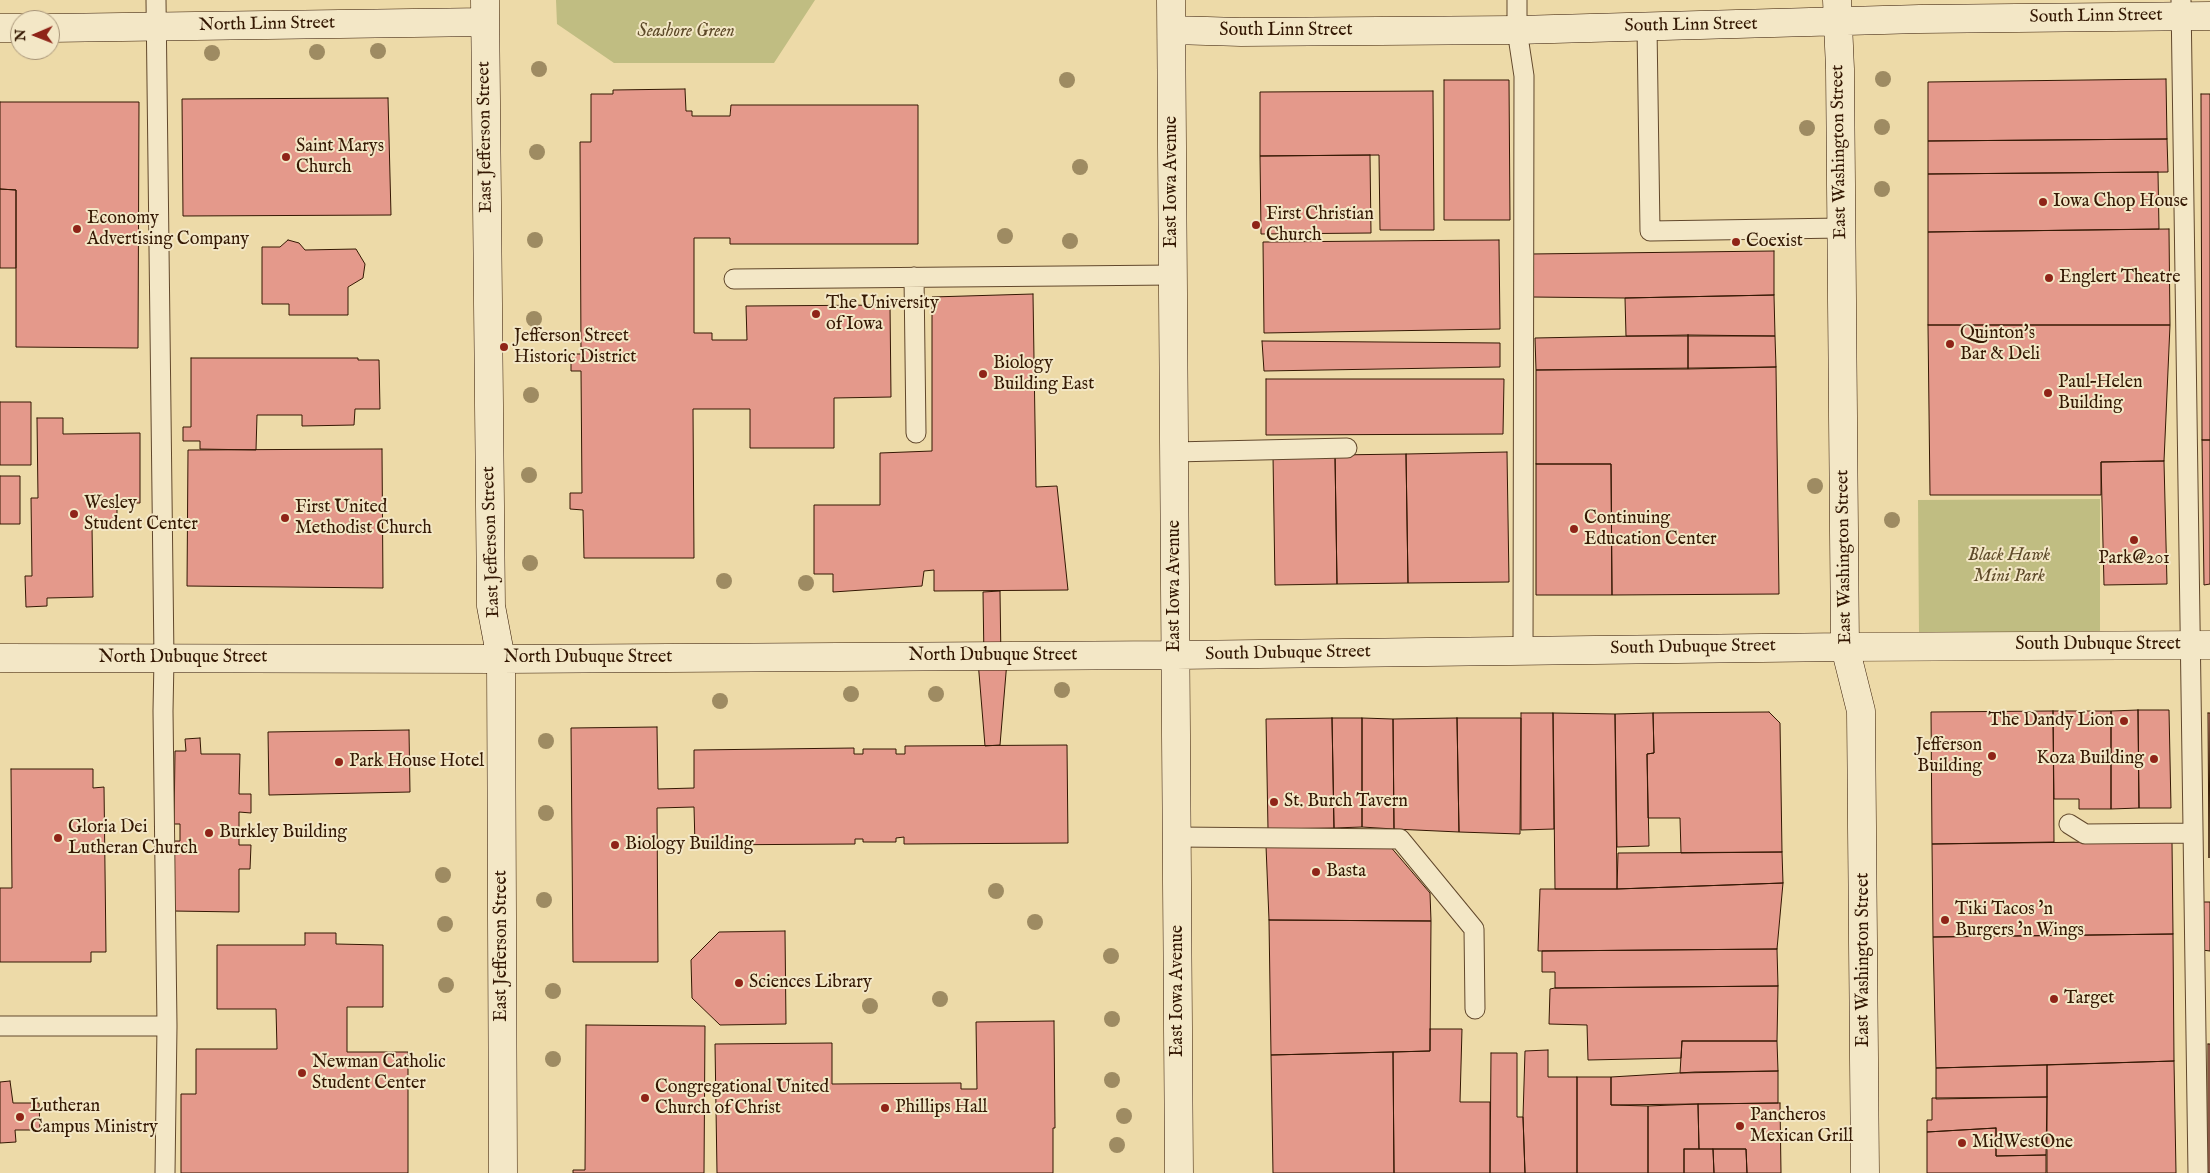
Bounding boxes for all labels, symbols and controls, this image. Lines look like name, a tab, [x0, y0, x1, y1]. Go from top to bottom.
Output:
street label: South Linn Street	[2029, 5, 2163, 29]
north arrow	[10, 10, 60, 60]
street label: North Linn Street	[199, 13, 335, 37]
street label: South Linn Street	[1624, 14, 1758, 38]
street label: South Linn Street	[1219, 20, 1353, 42]
park label: Seashore Green	[637, 21, 735, 43]
text: N	[12, 29, 30, 41]
street label: East Jefferson Street	[474, 61, 498, 213]
street label: East Washington Street	[1828, 65, 1852, 239]
street label: East Iowa Avenue	[1161, 116, 1183, 248]
place label: Saint Marys Church	[296, 136, 384, 178]
marker: Saint Marys Church	[280, 151, 292, 163]
place label: Iowa Chop House	[2053, 191, 2188, 213]
marker: Iowa Chop House	[2037, 196, 2049, 208]
place label: First Christian Church	[1266, 204, 1374, 246]
place label: Economy Advertising Company	[87, 208, 249, 250]
marker: First Christian Church	[1250, 219, 1262, 231]
marker: Economy Advertising Company	[71, 223, 83, 235]
place label: Coexist	[1746, 231, 1803, 253]
marker: Coexist	[1730, 236, 1742, 248]
place label: Englert Theatre	[2059, 267, 2180, 289]
marker: Englert Theatre	[2043, 272, 2055, 284]
place label: The University of Iowa	[826, 293, 939, 336]
marker: The University of Iowa	[810, 308, 822, 320]
place label: Quinton's Bar & Deli	[1960, 323, 2040, 366]
place label: Jefferson Street Historic District	[514, 326, 636, 368]
marker: Quinton's Bar & Deli	[1944, 338, 1956, 350]
marker: Jefferson Street Historic District	[498, 341, 510, 353]
place label: Biology Building East	[993, 353, 1094, 396]
marker: Biology Building East	[977, 368, 989, 380]
place label: Paul–Helen Building	[2058, 372, 2143, 414]
marker: Paul–Helen Building	[2042, 387, 2054, 399]
street label: East Jefferson Street	[479, 466, 505, 618]
street label: East Washington Street	[1833, 470, 1857, 644]
place label: Wesley Student Center	[84, 493, 198, 536]
place label: First United Methodist Church	[295, 497, 432, 540]
marker: Wesley Student Center	[68, 508, 80, 520]
place label: Continuing Education Center	[1584, 508, 1717, 550]
marker: First United Methodist Church	[279, 512, 291, 524]
street label: East Iowa Avenue	[1164, 520, 1186, 652]
marker: Continuing Education Center	[1568, 523, 1580, 535]
marker: Park@201	[2128, 534, 2140, 546]
park label: Black Hawk Mini Park	[1968, 545, 2050, 588]
place label: Park@201	[2098, 548, 2170, 570]
street label: South Dubuque Street	[2015, 634, 2181, 656]
street label: South Dubuque Street	[1610, 636, 1776, 660]
street label: South Dubuque Street	[1205, 642, 1371, 666]
street label: North Dubuque Street	[909, 645, 1077, 667]
street label: North Dubuque Street	[99, 647, 267, 669]
street label: North Dubuque Street	[504, 647, 672, 669]
place label: The Dandy Lion	[1988, 710, 2114, 732]
marker: The Dandy Lion	[2118, 715, 2130, 727]
place label: Jefferson Building	[1916, 735, 1982, 778]
place label: Koza Building	[2037, 748, 2144, 770]
marker: Jefferson Building	[1986, 750, 1998, 762]
place label: Park House Hotel	[349, 751, 484, 773]
marker: Koza Building	[2148, 753, 2160, 765]
marker: Park House Hotel	[333, 756, 345, 768]
place label: St. Burch Tavern	[1284, 791, 1408, 813]
marker: St. Burch Tavern	[1268, 796, 1280, 808]
place label: Gloria Dei Lutheran Church	[68, 817, 198, 860]
place label: Burkley Building	[219, 822, 347, 844]
marker: Burkley Building	[203, 827, 215, 839]
marker: Gloria Dei Lutheran Church	[52, 832, 64, 844]
place label: Biology Building	[625, 834, 754, 856]
marker: Biology Building	[609, 839, 621, 851]
place label: Basta	[1326, 861, 1366, 883]
marker: Basta	[1310, 866, 1322, 878]
street label: East Jefferson Street	[491, 870, 513, 1022]
street label: East Washington Street	[1853, 873, 1875, 1047]
place label: Tiki Tacos 'n Burgers 'n Wings	[1955, 899, 2084, 942]
marker: Tiki Tacos 'n Burgers 'n Wings	[1939, 914, 1951, 926]
street label: East Iowa Avenue	[1167, 925, 1189, 1057]
place label: Sciences Library	[749, 972, 872, 994]
marker: Sciences Library	[733, 977, 745, 989]
place label: Target	[2064, 988, 2114, 1010]
marker: Target	[2048, 993, 2060, 1005]
place label: Newman Catholic Student Center	[312, 1052, 446, 1094]
marker: Newman Catholic Student Center	[296, 1067, 308, 1079]
place label: Congregational United Church of Christ	[655, 1077, 829, 1120]
marker: Congregational United Church of Christ	[639, 1092, 651, 1104]
place label: Lutheran Campus Ministry	[30, 1096, 158, 1138]
place label: Phillips Hall	[895, 1097, 988, 1119]
marker: Phillips Hall	[879, 1102, 891, 1114]
place label: Pancheros Mexican Grill	[1750, 1105, 1853, 1148]
marker: Lutheran Campus Ministry	[14, 1111, 26, 1123]
marker: Pancheros Mexican Grill	[1734, 1120, 1746, 1132]
place label: MidWestOne	[1972, 1132, 2073, 1154]
marker: MidWestOne	[1956, 1137, 1968, 1149]

